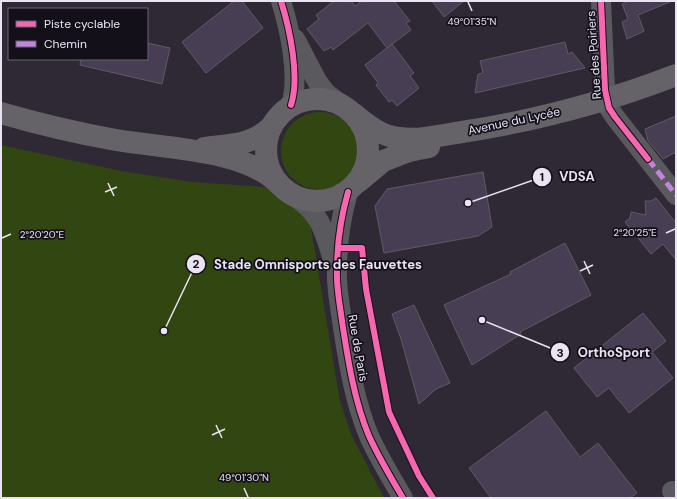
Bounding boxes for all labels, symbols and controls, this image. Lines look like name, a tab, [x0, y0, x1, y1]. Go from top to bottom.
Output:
legend	[8, 8, 148, 60]
street label: Rue des Poiriers	[583, 10, 605, 100]
text: 49°01'35"N	[448, 15, 497, 28]
text: Piste cyclable	[44, 16, 120, 32]
text: Chemin	[44, 36, 87, 52]
street label: Avenue du Lycée	[466, 103, 562, 139]
callout: VDSA	[532, 164, 603, 189]
text: VDSA	[559, 168, 595, 185]
text: 1	[540, 169, 544, 185]
text: 2°20'25"E	[613, 226, 657, 239]
text: 2°20'20"E	[20, 228, 65, 241]
callout: Stade Omnisports des Fauvettes	[186, 252, 430, 277]
text: 2	[193, 256, 200, 272]
text: Stade Omnisports des Fauvettes	[214, 256, 422, 273]
street label: Rue de Paris	[344, 313, 372, 383]
callout: OrthoSport	[550, 340, 658, 365]
text: OrthoSport	[578, 344, 650, 361]
text: 3	[556, 345, 564, 361]
text: 49°01'30"N	[219, 471, 269, 484]

